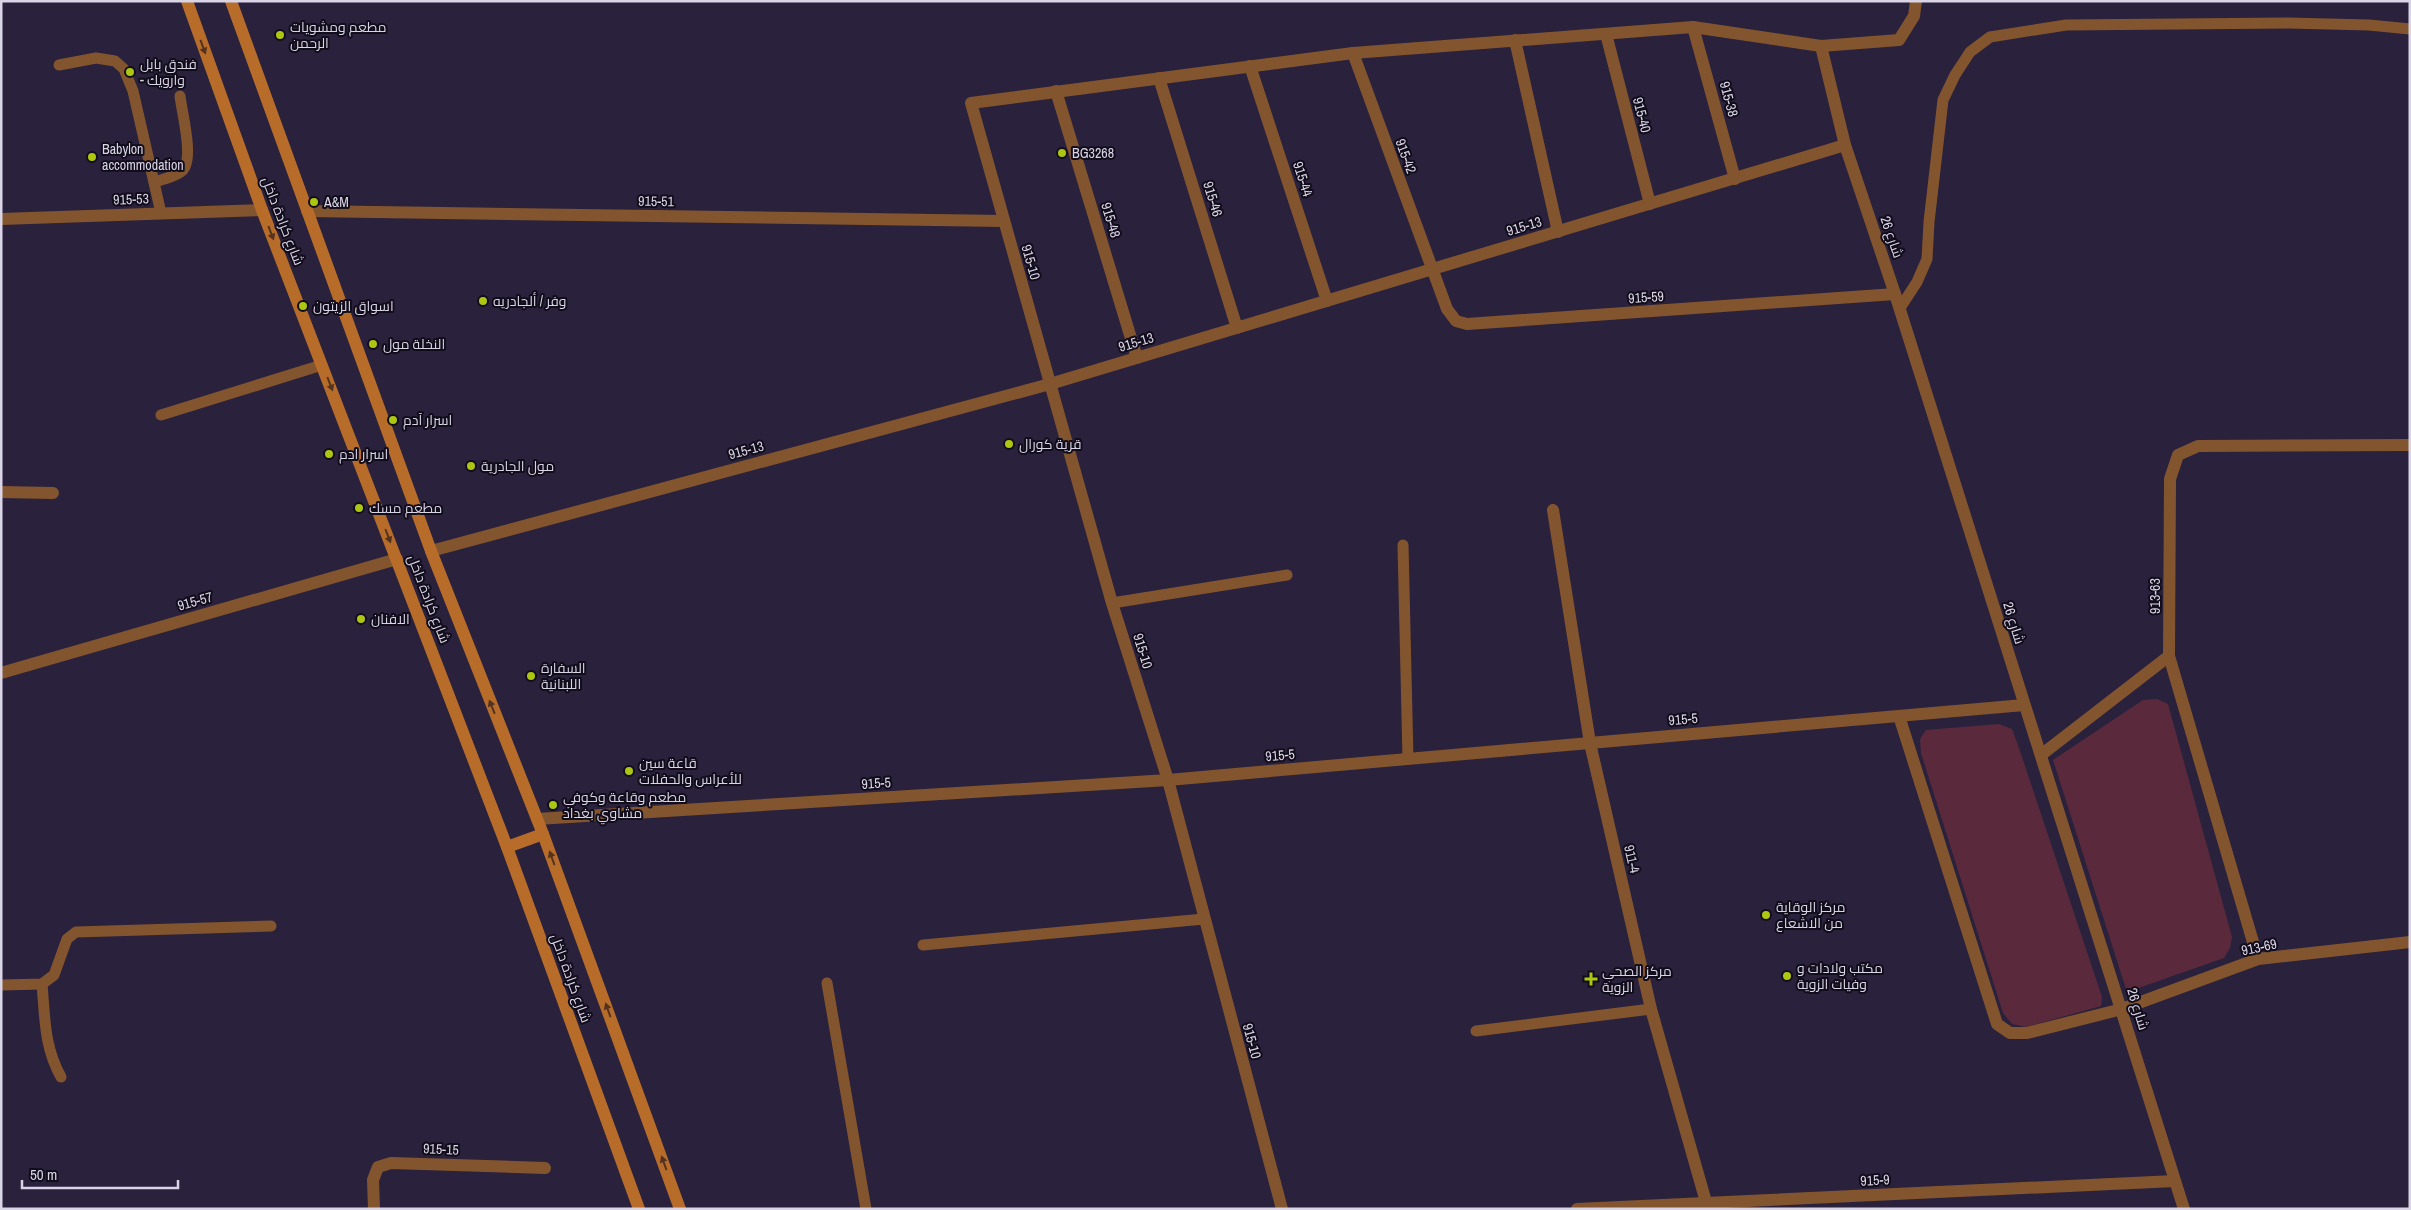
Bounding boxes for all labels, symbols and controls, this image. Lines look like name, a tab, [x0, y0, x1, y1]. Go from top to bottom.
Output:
place label: مطعم ومشويات الرحمن	[290, 18, 386, 52]
marker: مطعم ومشويات الرحمن	[274, 29, 286, 41]
one-way arrow	[199, 40, 207, 55]
place label: فندق بابل - وارويك	[140, 55, 197, 89]
marker: فندق بابل - وارويك	[124, 66, 136, 78]
street label: 915-38	[1716, 79, 1742, 119]
street label: 915-40	[1629, 95, 1655, 135]
street label: 915-42	[1391, 136, 1421, 176]
place label: Babylon accommodation	[102, 140, 184, 174]
place label: BG3268	[1072, 144, 1114, 162]
marker: BG3268	[1056, 147, 1068, 159]
marker: Babylon accommodation	[86, 151, 98, 163]
street label: 915-44	[1289, 159, 1317, 199]
street label: شارع كرادة داخل	[258, 174, 308, 268]
street label: 915-46	[1199, 179, 1227, 219]
street label: 915-53	[113, 189, 149, 209]
street label: 915-51	[638, 192, 675, 210]
place label: A&M	[323, 193, 349, 211]
marker: A&M	[308, 196, 320, 208]
street label: 915-48	[1097, 200, 1125, 240]
street label: 915-13	[1504, 212, 1544, 240]
street label: شارع 26	[1876, 214, 1908, 260]
one-way arrow	[267, 226, 275, 240]
street label: 915-10	[1017, 242, 1045, 282]
street label: 915-59	[1628, 287, 1664, 307]
place label: وفر / ألجادريه	[493, 292, 567, 310]
marker: وفر / ألجادريه	[477, 295, 489, 307]
place label: اسواق الزيتون	[313, 297, 394, 315]
marker: اسواق الزيتون	[297, 300, 309, 312]
street label: 915-13	[1116, 328, 1156, 356]
place label: النخلة مول	[383, 335, 445, 353]
marker: النخلة مول	[367, 338, 379, 350]
one-way arrow	[326, 377, 334, 391]
place label: اسرار آدم	[403, 411, 452, 430]
marker: اسرار آدم	[387, 414, 399, 426]
place label: قرية كورال	[1019, 435, 1081, 453]
street label: 915-13	[726, 437, 766, 463]
marker: قرية كورال	[1003, 438, 1015, 450]
place label: اسرار ادم	[339, 445, 388, 464]
marker: اسرار ادم	[323, 448, 335, 460]
place label: مول الجادرية	[481, 457, 554, 475]
marker: مول الجادرية	[465, 460, 477, 472]
place label: مطعم مسك	[369, 499, 442, 518]
marker: مطعم مسك	[353, 502, 365, 514]
one-way arrow	[385, 529, 393, 543]
street label: شارع كرادة داخل	[404, 552, 454, 646]
street label: 913-63	[2146, 578, 2164, 614]
street label: 915-57	[175, 587, 215, 615]
street label: شارع 26	[1999, 600, 2029, 646]
place label: الافنان	[371, 610, 410, 628]
marker: الافنان	[355, 613, 367, 625]
street label: 915-10	[1129, 631, 1157, 671]
place label: السفارة اللبنانية	[541, 659, 586, 693]
marker: السفارة اللبنانية	[525, 670, 537, 682]
one-way arrow	[488, 699, 496, 714]
street label: 915-5	[1668, 709, 1698, 729]
street label: 915-5	[1265, 745, 1295, 765]
place label: قاعة سين للأعراس والحفلات	[639, 754, 742, 788]
marker: قاعة سين للأعراس والحفلات	[623, 765, 635, 777]
street label: 915-5	[861, 773, 891, 793]
place label: مطعم وقاعة وكوفي مشاوي بغداد	[563, 788, 686, 825]
marker: مطعم وقاعة وكوفي مشاوي بغداد	[547, 799, 559, 811]
street label: 911-4	[1620, 843, 1644, 876]
one-way arrow	[548, 850, 556, 865]
place label: مركز الوقاية من الاشعاع	[1776, 898, 1846, 932]
marker: مركز الوقاية من الاشعاع	[1760, 909, 1772, 921]
street label: شارع كرادة داخل	[547, 931, 595, 1025]
street label: 913-69	[2240, 934, 2278, 960]
place label: مكتب ولادات و وفيات الزوية	[1797, 959, 1883, 993]
place label: مركز الصحي الزوية	[1602, 962, 1672, 996]
marker: مكتب ولادات و وفيات الزوية	[1781, 970, 1793, 982]
marker: مركز الصحي الزوية	[1584, 972, 1598, 986]
street label: شارع 26	[2123, 986, 2153, 1032]
one-way arrow	[604, 1003, 611, 1018]
street label: 915-10	[1239, 1021, 1265, 1061]
street label: 915-15	[423, 1139, 459, 1159]
one-way arrow	[660, 1155, 668, 1170]
scale bar	[22, 1158, 179, 1190]
text: 50 m	[30, 1164, 57, 1185]
street label: 915-9	[1860, 1170, 1890, 1190]

